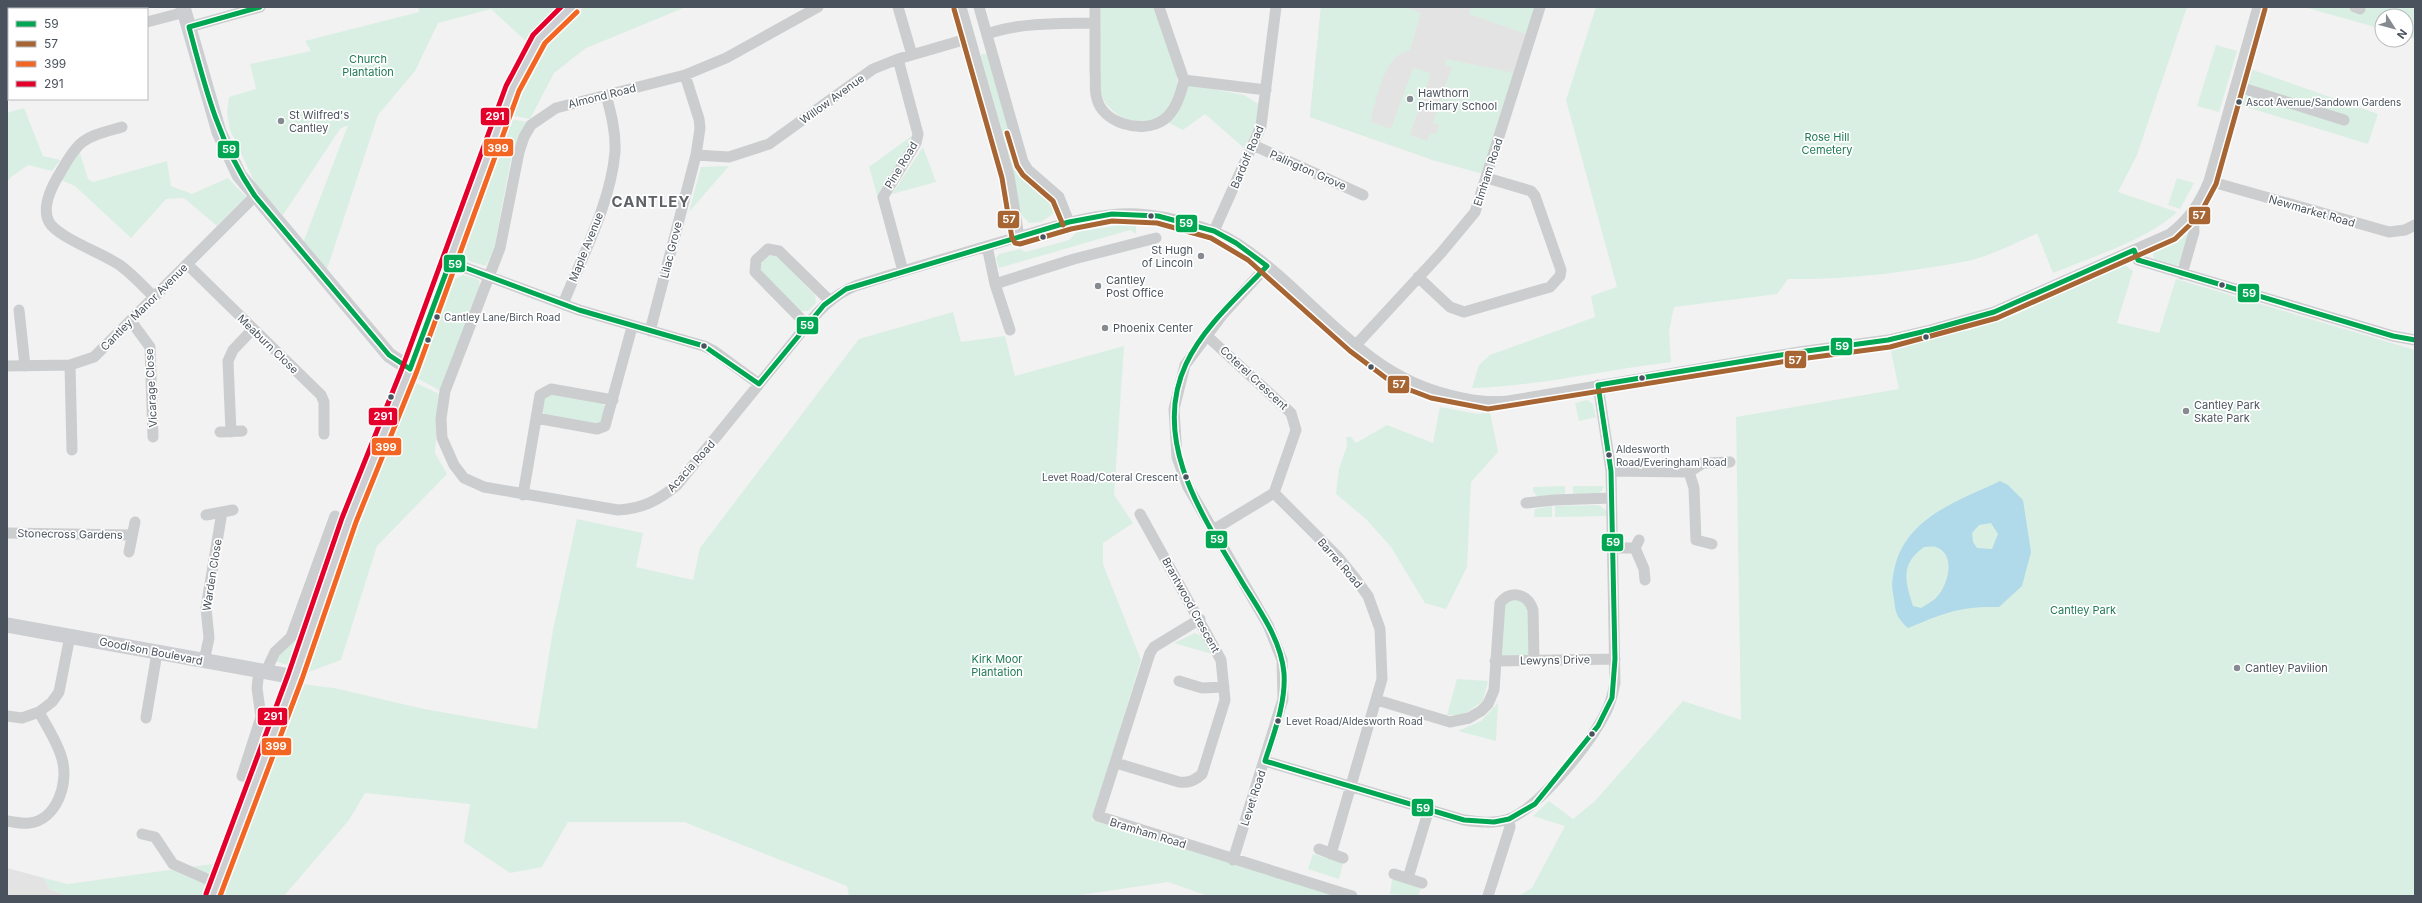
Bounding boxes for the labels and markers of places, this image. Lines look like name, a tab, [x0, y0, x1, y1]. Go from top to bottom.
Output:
place label: Hawthorn Primary School	[1418, 86, 1497, 113]
marker: Hawthorn Primary School	[1405, 94, 1415, 104]
place label: Ascot Avenue/Sandown Gardens	[2246, 96, 2401, 108]
marker: Ascot Avenue/Sandown Gardens	[2234, 97, 2244, 107]
place label: St Wilfred's Cantley	[289, 108, 349, 135]
marker: St Wilfred's Cantley	[276, 116, 286, 126]
unlabelled marker	[1146, 211, 1156, 221]
unlabelled marker	[1038, 232, 1048, 242]
place label: St Hugh of Lincoln	[1142, 243, 1193, 270]
marker: St Hugh of Lincoln	[1196, 251, 1206, 261]
place label: Cantley Post Office	[1106, 273, 1164, 300]
unlabelled marker	[2217, 280, 2227, 290]
marker: Cantley Post Office	[1093, 281, 1103, 291]
place label: Cantley Lane/Birch Road	[444, 311, 560, 323]
marker: Cantley Lane/Birch Road	[432, 312, 442, 322]
place label: Phoenix Center	[1113, 321, 1193, 335]
marker: Phoenix Center	[1100, 323, 1110, 333]
unlabelled marker	[1921, 332, 1931, 342]
unlabelled marker	[423, 335, 433, 345]
unlabelled marker	[699, 341, 709, 351]
unlabelled marker	[1366, 362, 1376, 372]
unlabelled marker	[1637, 373, 1647, 383]
unlabelled marker	[386, 392, 396, 402]
place label: Cantley Park Skate Park	[2194, 398, 2260, 425]
marker: Cantley Park Skate Park	[2181, 406, 2191, 416]
place label: Aldesworth Road/Everingham Road	[1616, 443, 1727, 468]
marker: Aldesworth Road/Everingham Road	[1604, 450, 1614, 460]
place label: Levet Road/Coteral Crescent	[1042, 471, 1179, 483]
marker: Levet Road/Coteral Crescent	[1181, 472, 1191, 482]
place label: Cantley Pavilion	[2245, 661, 2328, 675]
marker: Cantley Pavilion	[2232, 663, 2242, 673]
place label: Levet Road/Aldesworth Road	[1286, 715, 1423, 727]
marker: Levet Road/Aldesworth Road	[1273, 716, 1283, 726]
unlabelled marker	[1587, 729, 1597, 739]

